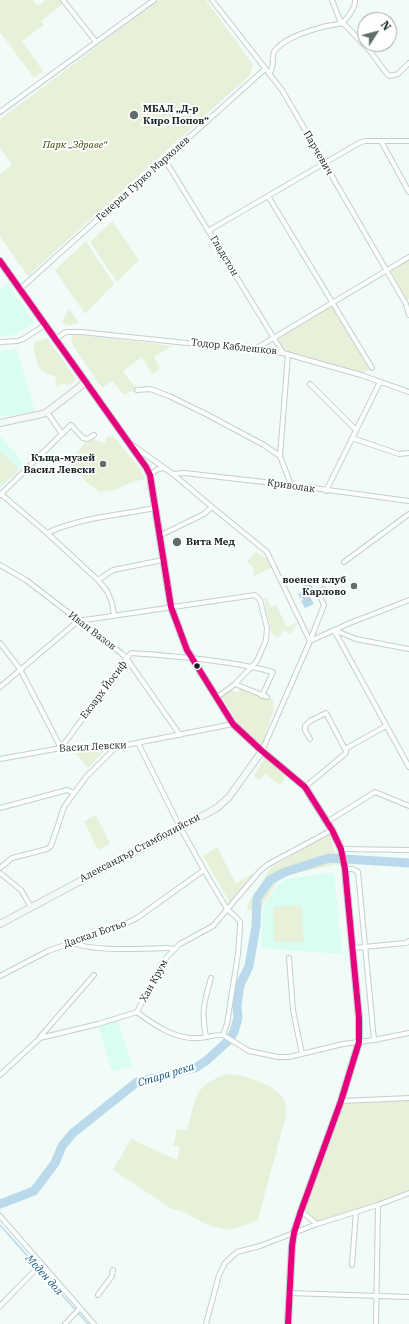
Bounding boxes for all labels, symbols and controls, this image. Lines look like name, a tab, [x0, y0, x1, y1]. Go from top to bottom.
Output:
north arrow	[357, 12, 397, 52]
text: N	[378, 18, 394, 33]
place label: МБАЛ „Д-р Киро Попов“	[143, 103, 209, 126]
marker: МБАЛ „Д-р Киро Попов“	[128, 109, 140, 121]
street label: Парчевич	[300, 129, 336, 177]
street label: Генерал Гурко Мархолев	[94, 134, 192, 224]
park label: Парк „Здраве“	[43, 139, 107, 151]
street label: Гладстон	[207, 234, 241, 278]
street label: Тодор Каблешков	[190, 337, 278, 357]
place label: Къща-музей Васил Левски	[23, 452, 95, 476]
marker: Къща-музей Васил Левски	[98, 459, 108, 469]
street label: Криволак	[266, 477, 316, 495]
marker: Вита Мед	[171, 536, 183, 548]
place label: Вита Мед	[186, 536, 235, 548]
place label: военен клуб Карлово	[283, 574, 346, 598]
marker: военен клуб Карлово	[349, 581, 359, 591]
street label: Иван Вазов	[66, 609, 118, 653]
street label: Екзарх Йосиф	[78, 659, 130, 721]
unlabelled marker	[192, 661, 202, 671]
street label: Васил Левски	[59, 739, 127, 755]
street label: Александър Стамболийски	[78, 811, 202, 885]
street label: Даскал Ботьо	[62, 918, 128, 950]
street label: Хан Крум	[137, 958, 171, 1004]
water label: Стара река	[136, 1060, 196, 1090]
water label: Меден дол	[22, 1252, 66, 1298]

